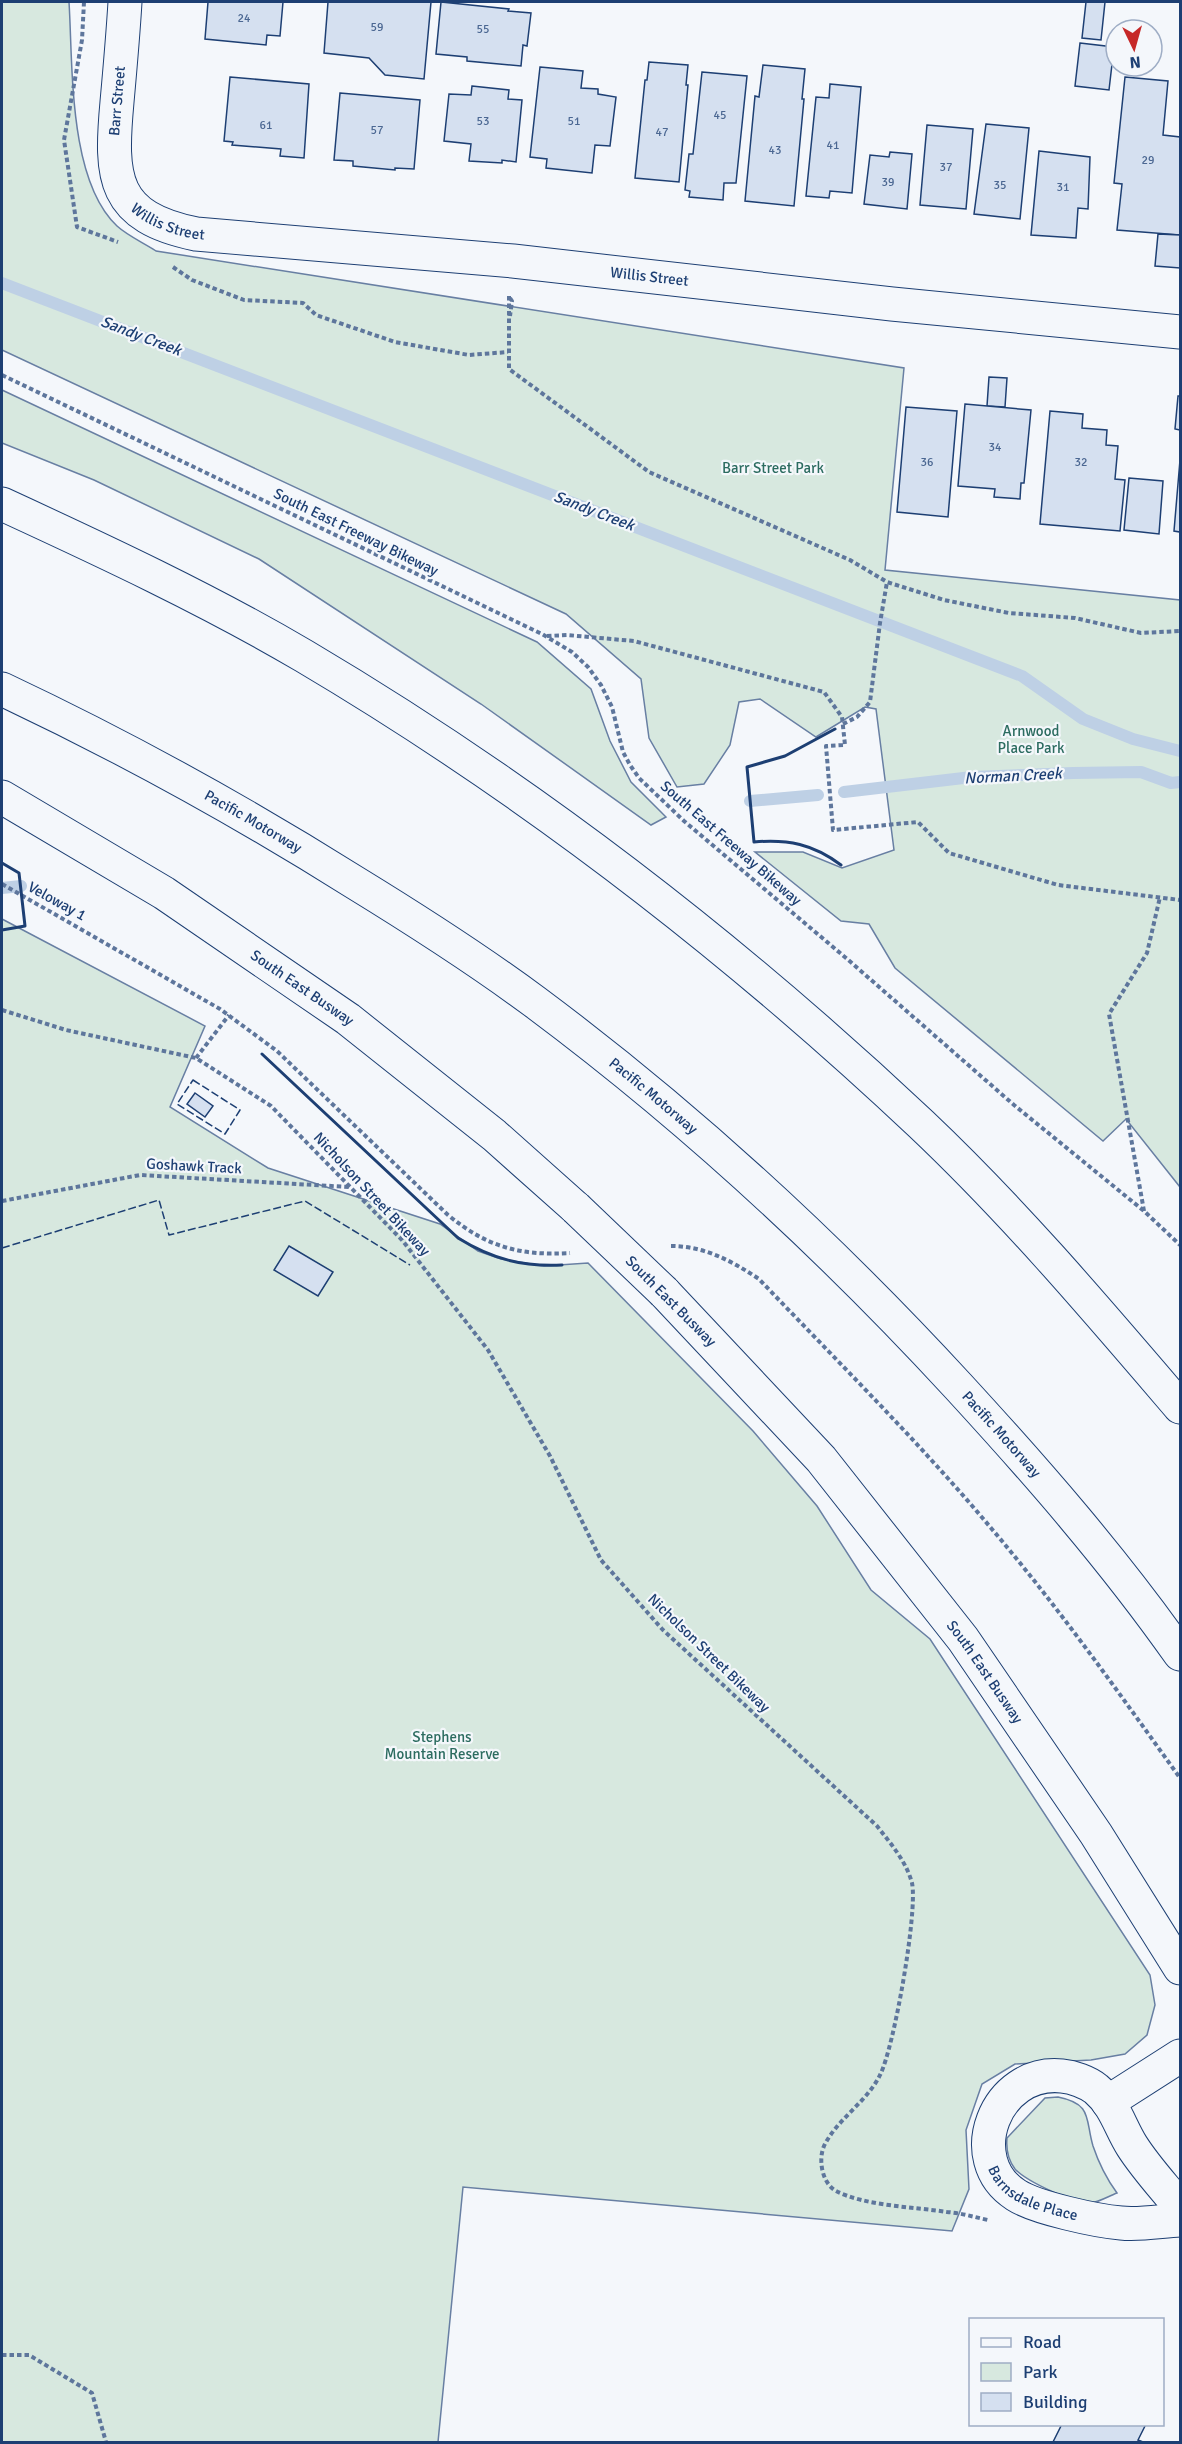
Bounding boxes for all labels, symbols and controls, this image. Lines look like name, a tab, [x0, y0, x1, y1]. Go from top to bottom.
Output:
house number: 24	[238, 11, 251, 26]
north arrow	[1104, 18, 1164, 78]
house number: 59	[371, 20, 383, 35]
house number: 55	[477, 22, 489, 37]
text: N	[1129, 51, 1142, 72]
street label: Barr Street	[105, 65, 129, 137]
house number: 45	[714, 108, 726, 123]
house number: 53	[477, 114, 489, 129]
house number: 51	[568, 114, 580, 129]
house number: 61	[260, 118, 272, 133]
house number: 57	[371, 123, 383, 138]
house number: 47	[656, 125, 668, 140]
house number: 41	[827, 138, 839, 153]
house number: 43	[769, 143, 781, 158]
house number: 29	[1142, 153, 1154, 168]
house number: 37	[940, 160, 952, 175]
house number: 39	[882, 175, 894, 190]
house number: 35	[994, 178, 1006, 193]
house number: 31	[1057, 180, 1069, 195]
street label: Willis Street	[127, 199, 205, 244]
street label: Willis Street	[609, 263, 689, 290]
water label: Sandy Creek	[98, 312, 186, 361]
house number: 34	[989, 440, 1002, 455]
house number: 36	[921, 455, 933, 470]
house number: 32	[1075, 455, 1087, 470]
park label: Barr Street Park	[722, 459, 825, 477]
street label: South East Freeway Bikeway	[271, 484, 441, 580]
water label: Sandy Creek	[551, 487, 639, 536]
park label: Arnwood Place Park	[997, 722, 1065, 757]
water label: Norman Creek	[964, 763, 1064, 789]
street label: South East Freeway Bikeway	[657, 777, 805, 909]
street label: Pacific Motorway	[201, 786, 305, 857]
street label: Veloway 1	[25, 878, 89, 924]
street label: South East Busway	[247, 946, 358, 1029]
street label: Pacific Motorway	[606, 1054, 701, 1138]
street label: Nicholson Street Bikeway	[310, 1128, 434, 1260]
street label: Goshawk Track	[146, 1155, 243, 1178]
street label: South East Busway	[622, 1252, 720, 1350]
street label: Pacific Motorway	[958, 1387, 1045, 1481]
street label: Nicholson Street Bikeway	[644, 1590, 774, 1716]
street label: South East Busway	[943, 1617, 1027, 1727]
park label: Stephens Mountain Reserve	[384, 1728, 500, 1763]
street label: Barnsdale Place	[984, 2163, 1079, 2224]
legend	[969, 2318, 1164, 2426]
text: Road	[1023, 2331, 1062, 2353]
text: Park	[1023, 2361, 1058, 2383]
text: Building	[1023, 2391, 1087, 2413]

